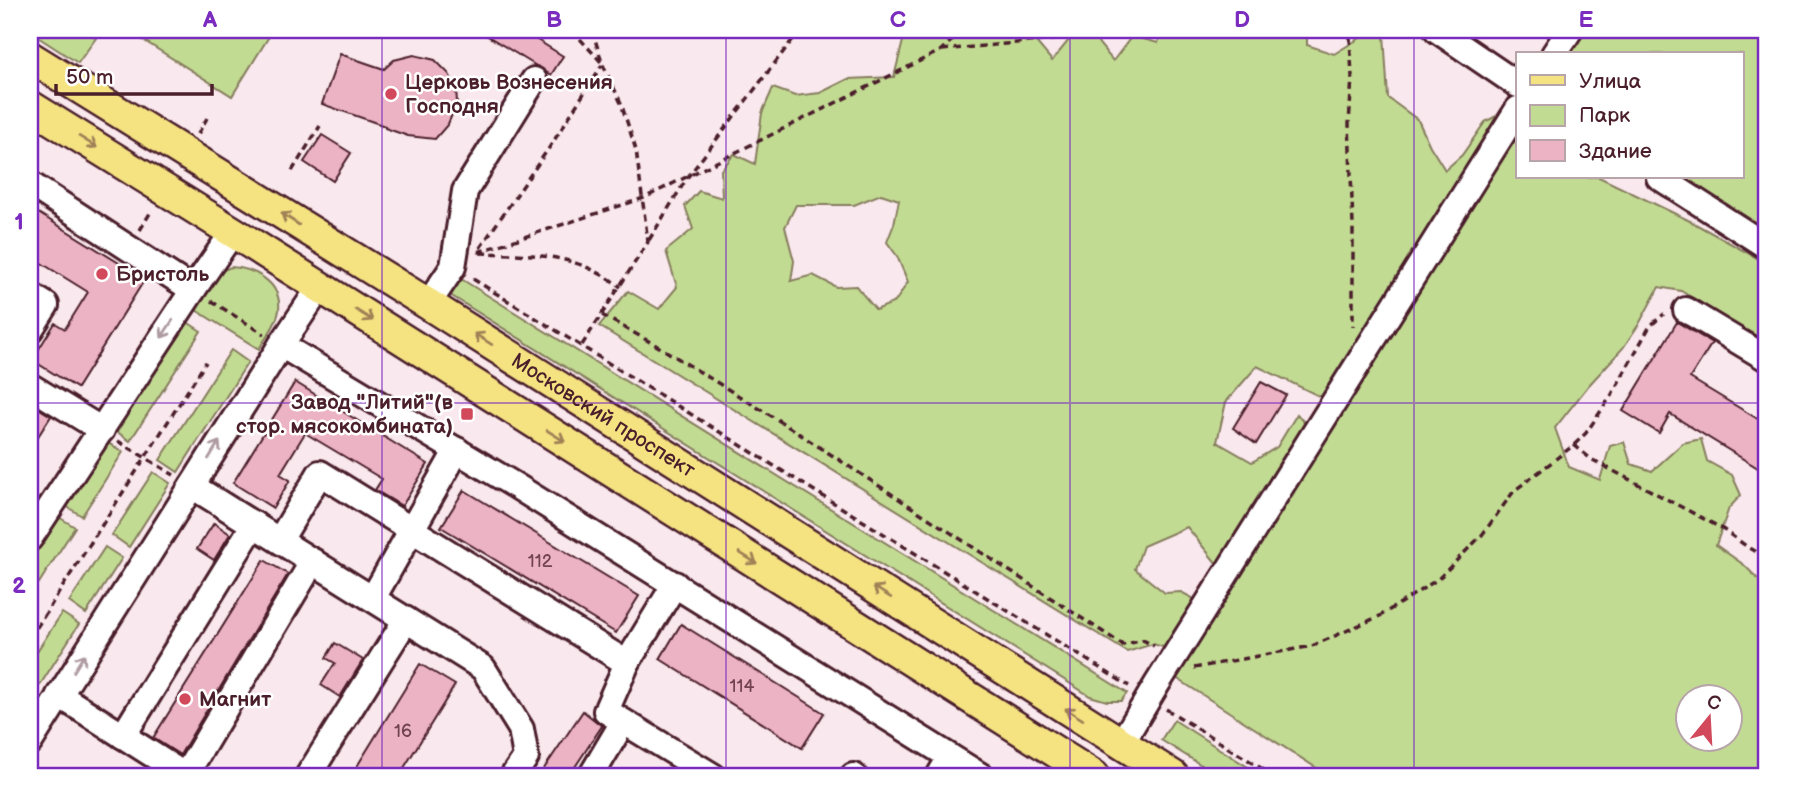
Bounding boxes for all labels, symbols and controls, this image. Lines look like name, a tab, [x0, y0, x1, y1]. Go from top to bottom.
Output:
text: A	[202, 6, 218, 34]
text: B	[546, 6, 562, 34]
text: C	[890, 6, 906, 34]
text: D	[1234, 6, 1250, 34]
text: E	[1579, 6, 1594, 34]
scale bar	[56, 52, 212, 96]
legend	[1516, 52, 1744, 178]
text: 50 m	[66, 65, 113, 90]
text: Улица	[1579, 69, 1642, 94]
place label: Церковь Вознесения Господня	[405, 70, 613, 119]
marker: Церковь Вознесения Господня	[383, 86, 399, 102]
text: Парк	[1579, 103, 1630, 128]
one-way arrow	[77, 136, 97, 150]
text: Здание	[1579, 139, 1652, 164]
text: 1	[14, 208, 24, 236]
one-way arrow	[281, 211, 300, 226]
place label: Бристоль	[116, 262, 210, 287]
marker: Бристоль	[94, 266, 110, 282]
one-way arrow	[353, 308, 373, 322]
one-way arrow	[160, 319, 175, 338]
one-way arrow	[473, 332, 493, 346]
street label: Московский проспект	[507, 348, 700, 483]
place label: Завод "Литий"(в стор. мясокомбината)	[236, 390, 454, 439]
marker: Завод "Литий"(в стор. мясокомбината)	[459, 406, 475, 422]
one-way arrow	[546, 429, 565, 444]
one-way arrow	[208, 441, 222, 461]
house number: 112	[528, 551, 553, 572]
one-way arrow	[738, 551, 758, 565]
text: 2	[12, 572, 26, 600]
one-way arrow	[873, 584, 893, 598]
one-way arrow	[73, 654, 87, 674]
house number: 114	[730, 676, 754, 697]
north arrow	[1674, 684, 1744, 754]
place label: Магнит	[199, 687, 271, 712]
text: С	[1704, 690, 1724, 716]
marker: Магнит	[177, 691, 193, 707]
one-way arrow	[1065, 706, 1085, 720]
house number: 16	[394, 721, 412, 742]

